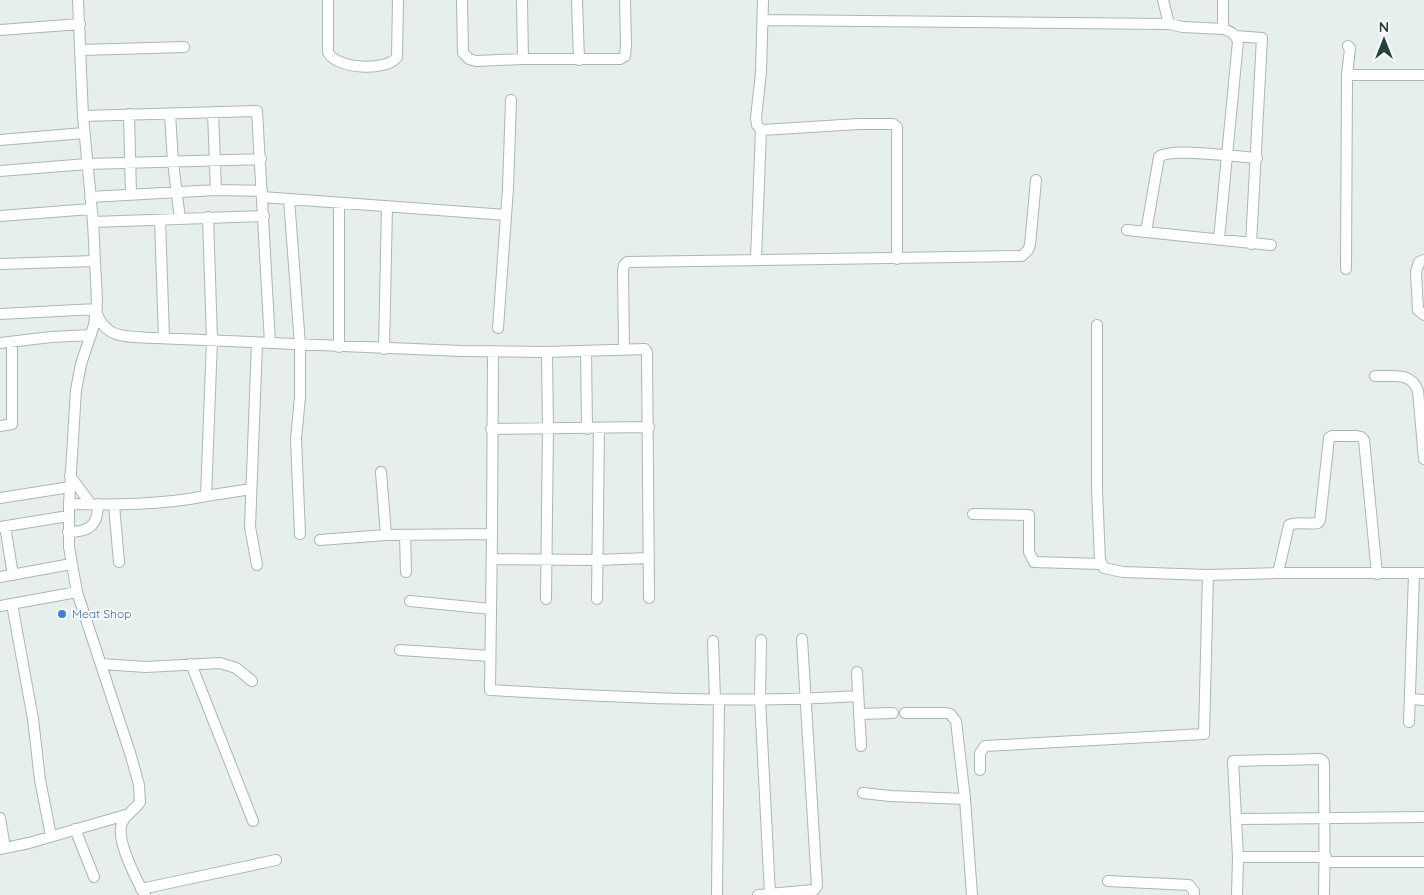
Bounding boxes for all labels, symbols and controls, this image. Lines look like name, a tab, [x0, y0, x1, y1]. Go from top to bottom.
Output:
north arrow	[1359, 15, 1409, 65]
text: N	[1379, 18, 1389, 36]
place label: Meat Shop	[72, 606, 131, 621]
marker: Meat Shop	[56, 608, 68, 620]

